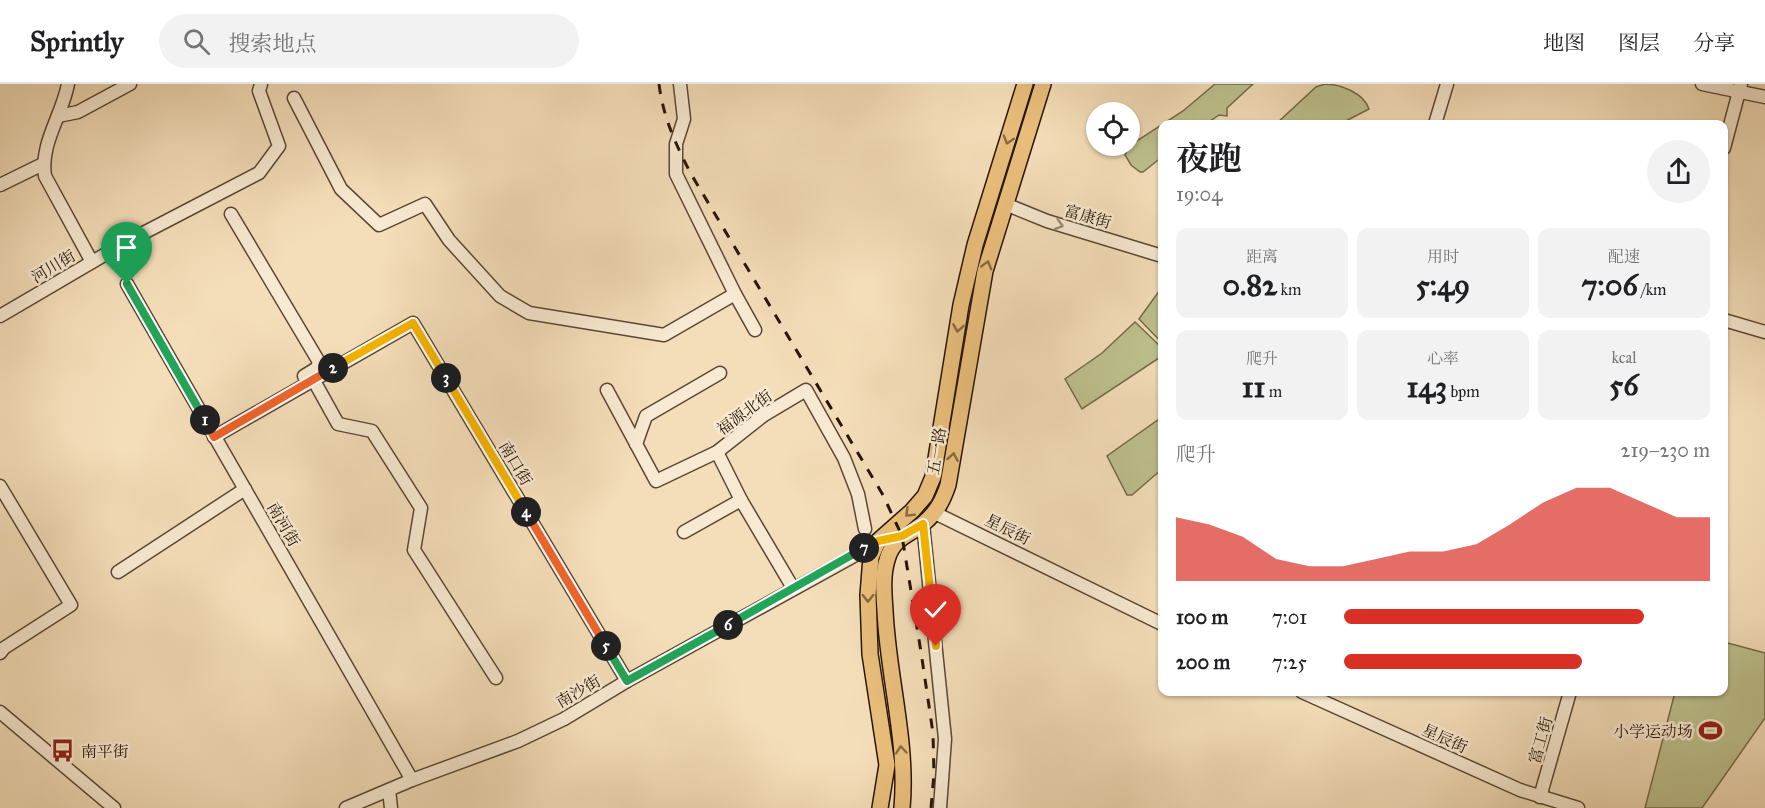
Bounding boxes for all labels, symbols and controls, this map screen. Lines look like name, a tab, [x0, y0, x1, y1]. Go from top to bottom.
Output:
search box	[159, 14, 579, 68]
text: Sprintly	[30, 24, 123, 59]
icon: search	[180, 25, 213, 58]
text: 搜索地点	[228, 30, 316, 57]
text: 地图	[1543, 30, 1585, 56]
text: 图层	[1618, 30, 1660, 56]
text: 分享	[1693, 30, 1735, 56]
map controls	[1086, 102, 1140, 156]
button: locate	[1086, 102, 1140, 156]
one-way arrow	[1003, 134, 1015, 145]
text: 夜跑	[1176, 139, 1242, 179]
button: share	[1647, 140, 1710, 203]
text: 19:04	[1176, 182, 1222, 206]
street label: 富康街	[1062, 201, 1114, 232]
one-way arrow	[1054, 218, 1064, 230]
pin	[101, 222, 152, 284]
icon: arrive	[110, 231, 143, 264]
street label: 河川街	[28, 246, 79, 287]
text: 距离	[1246, 247, 1278, 266]
text: 用时	[1427, 247, 1459, 266]
text: 配速	[1608, 247, 1640, 266]
one-way arrow	[980, 260, 992, 271]
text: 0.82	[1223, 267, 1277, 303]
text: 5:49	[1416, 267, 1470, 303]
text: 7:06	[1581, 267, 1638, 303]
text: km	[1277, 280, 1301, 299]
text: /km	[1638, 280, 1667, 299]
one-way arrow	[952, 323, 964, 333]
text: kcal	[1611, 348, 1637, 367]
text: 爬升	[1246, 349, 1278, 368]
text: 心率	[1427, 349, 1459, 368]
pin: 2	[318, 353, 348, 383]
text: 2	[329, 358, 337, 377]
pin: 3	[431, 363, 461, 393]
text: 56	[1609, 367, 1639, 403]
text: 3	[443, 368, 449, 387]
text: 11	[1242, 369, 1265, 405]
text: 143	[1406, 369, 1447, 405]
text: m	[1265, 382, 1282, 401]
text: bpm	[1447, 382, 1480, 401]
street label: 福源北街	[713, 386, 776, 439]
pin: 1	[190, 405, 220, 435]
text: 1	[202, 410, 208, 429]
street label: 五一路	[923, 426, 950, 476]
street label: 南口街	[495, 438, 536, 489]
text: 219–230 m	[1621, 438, 1710, 462]
text: 爬升	[1176, 442, 1216, 466]
one-way arrow	[946, 452, 959, 462]
pin: 4	[511, 497, 541, 527]
street label: 南河街	[263, 499, 304, 550]
text: 4	[522, 502, 530, 521]
one-way arrow	[906, 506, 916, 517]
street label: 星辰街	[982, 510, 1034, 549]
pin: 7	[849, 533, 879, 563]
text: 7	[860, 538, 868, 557]
pin	[910, 584, 961, 646]
icon: check	[919, 593, 952, 626]
one-way arrow	[862, 594, 874, 603]
text: 100 m	[1176, 605, 1228, 629]
text: 7:01	[1272, 605, 1307, 629]
pin: 6	[713, 610, 743, 640]
text: 6	[724, 615, 732, 634]
pin: 5	[591, 631, 621, 661]
text: 5	[602, 636, 610, 655]
text: 200 m	[1176, 650, 1230, 674]
text: 7:25	[1272, 650, 1307, 674]
street label: 南沙街	[553, 671, 604, 712]
street label: 富工街	[1525, 714, 1556, 766]
sports icon: 小学运动场	[1698, 718, 1724, 744]
street label: 星辰街	[1419, 720, 1471, 757]
place label: 小学运动场	[1613, 722, 1693, 741]
bus stop icon: 南平街	[50, 738, 76, 764]
place label: 南平街	[81, 742, 129, 761]
one-way arrow	[895, 745, 908, 754]

